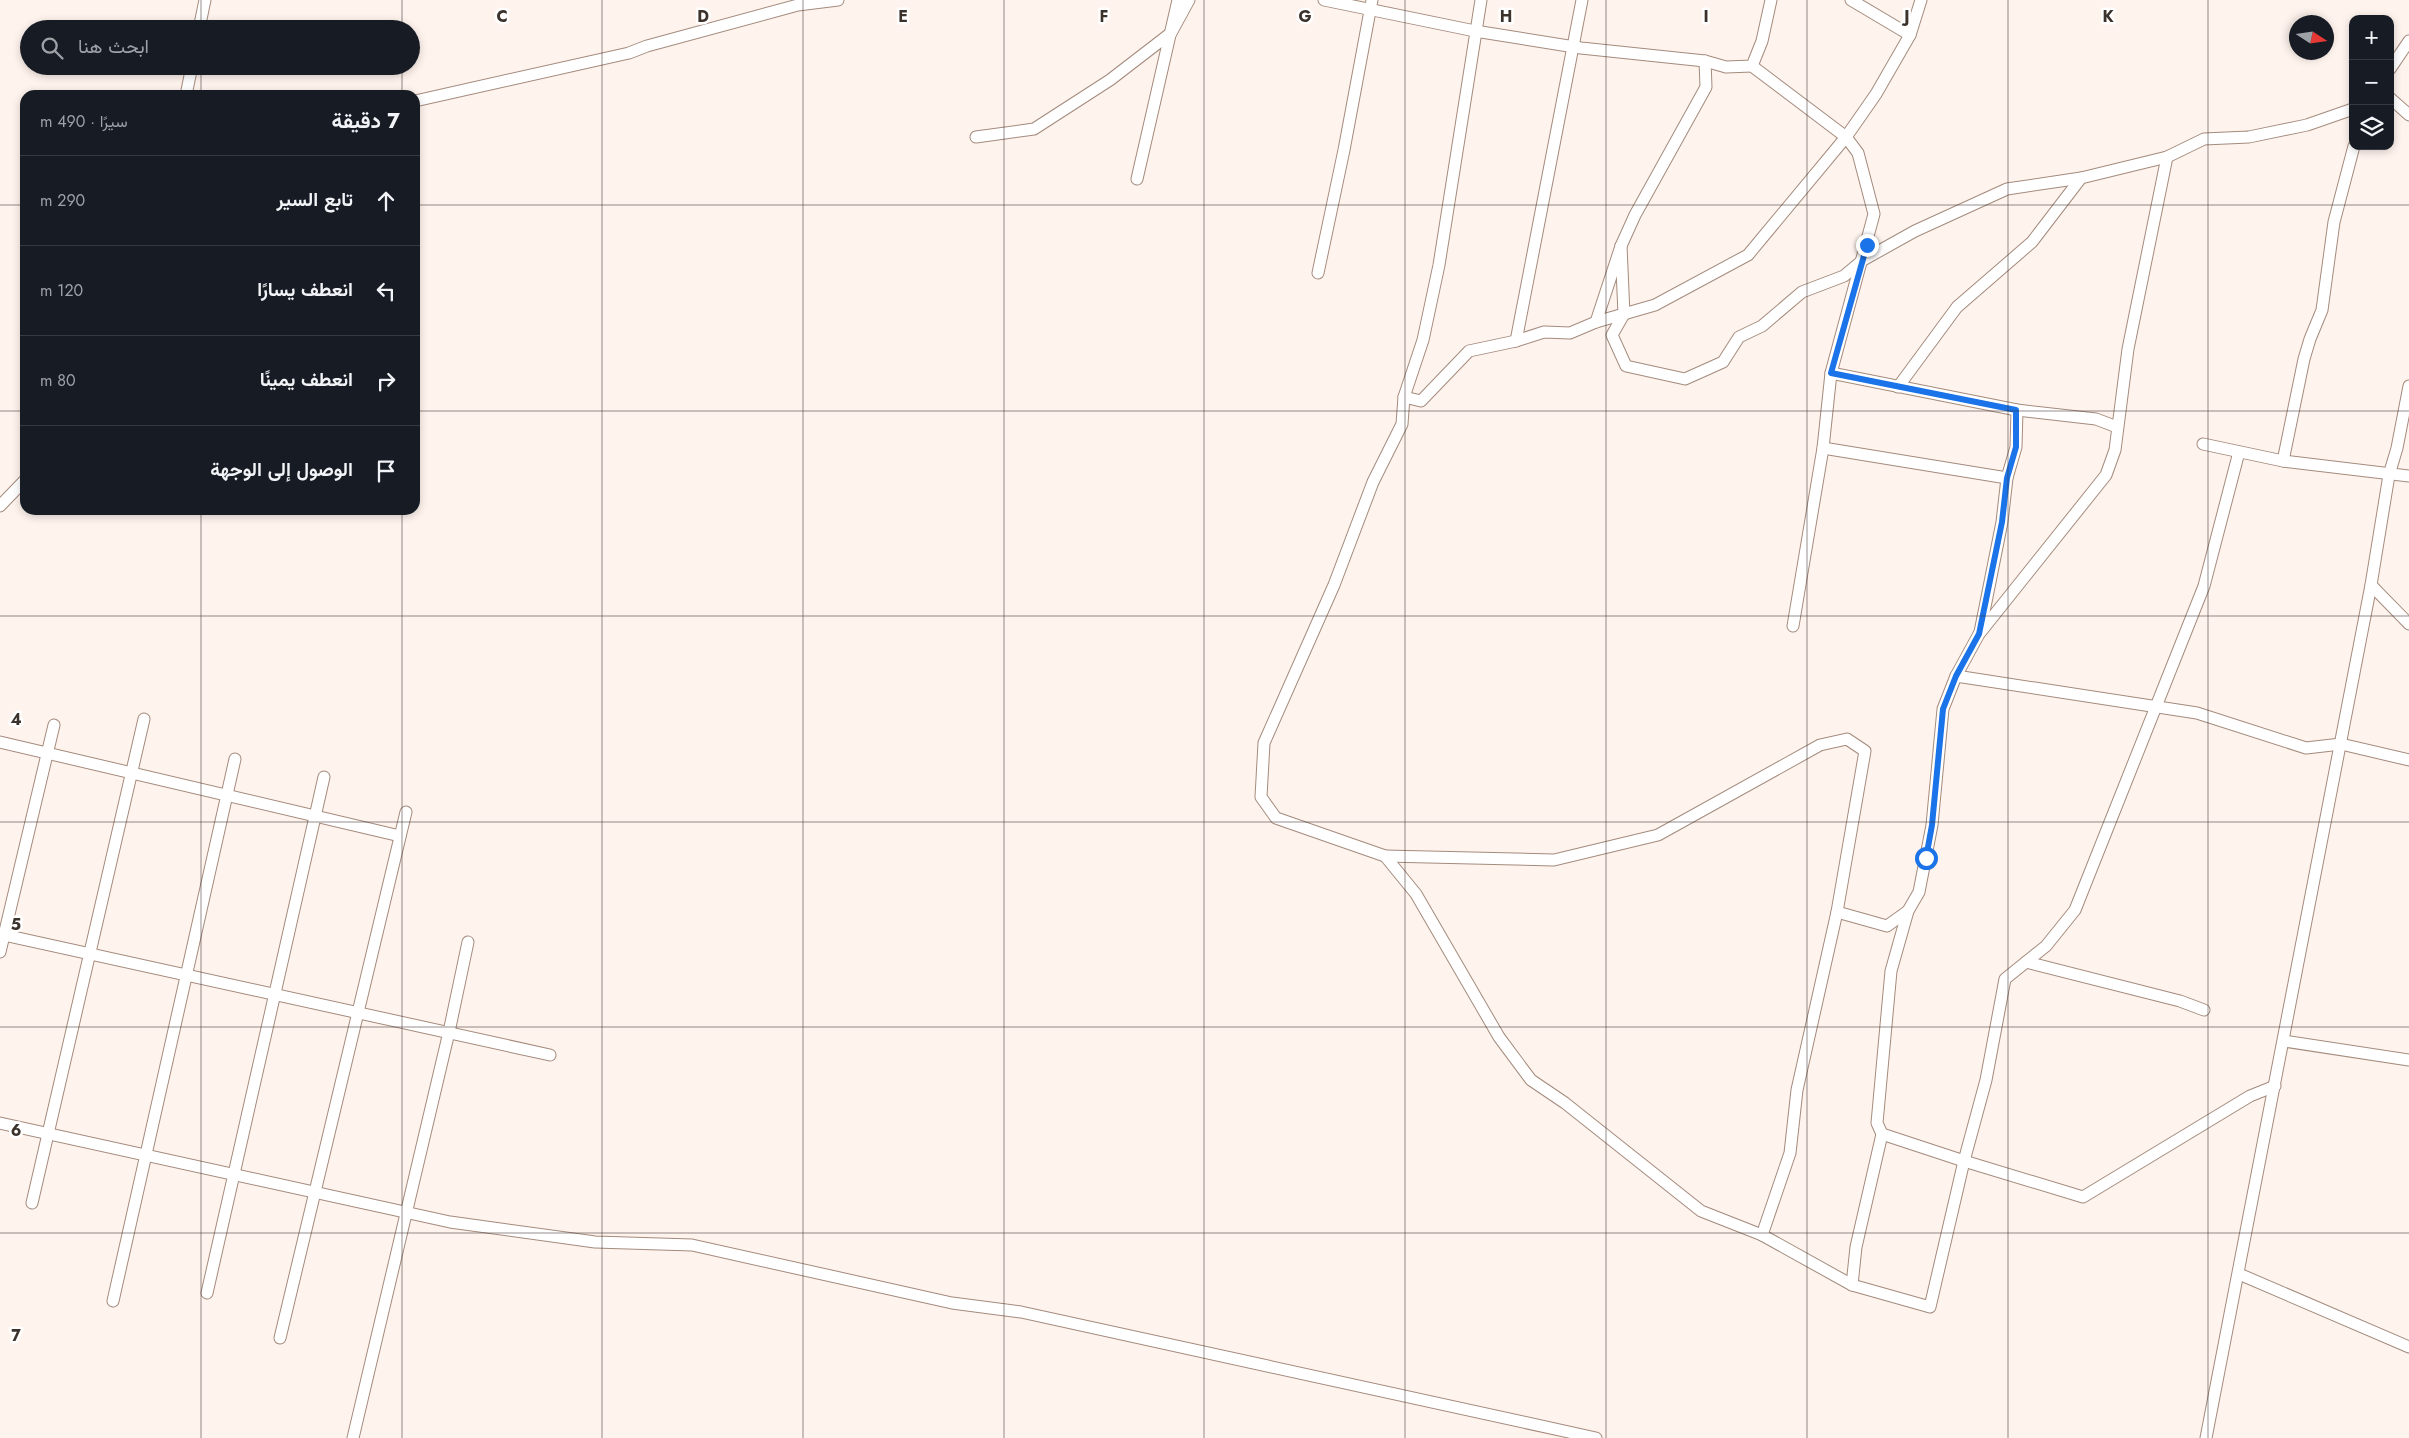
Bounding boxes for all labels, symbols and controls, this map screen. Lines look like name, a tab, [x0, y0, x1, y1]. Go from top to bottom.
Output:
text: C	[496, 5, 508, 28]
text: D	[697, 5, 709, 28]
text: E	[898, 5, 908, 28]
text: F	[1100, 5, 1108, 28]
text: G	[1298, 5, 1312, 28]
text: H	[1500, 5, 1512, 28]
text: I	[1703, 5, 1709, 28]
text: J	[1901, 5, 1910, 28]
text: K	[2102, 5, 2114, 28]
north arrow	[2289, 15, 2334, 60]
map controls	[2349, 15, 2394, 150]
button: +	[2349, 15, 2394, 60]
search box	[20, 20, 420, 75]
text: ابحث هنا	[78, 33, 149, 60]
icon: search	[38, 34, 66, 62]
button: −	[2349, 60, 2394, 105]
button: layers	[2349, 105, 2394, 150]
text: 7 دقيقة	[332, 106, 400, 136]
text: سيرًا · 490 m	[40, 110, 128, 133]
text: تابع السير	[276, 186, 353, 213]
icon: ahead	[372, 187, 400, 215]
text: 290 m	[40, 189, 85, 212]
route end	[1856, 234, 1879, 257]
text: انعطف يسارًا	[257, 276, 353, 303]
icon: left	[372, 277, 400, 305]
text: 120 m	[40, 279, 83, 302]
text: انعطف يمينًا	[260, 366, 353, 393]
icon: right	[372, 367, 400, 395]
text: 80 m	[40, 369, 76, 392]
text: الوصول إلى الوجهة	[210, 456, 353, 483]
icon: arrive	[372, 457, 400, 485]
text: 4	[10, 708, 22, 731]
route start	[1915, 847, 1938, 870]
text: 5	[11, 913, 21, 936]
text: 6	[11, 1119, 21, 1142]
text: 7	[11, 1324, 21, 1347]

